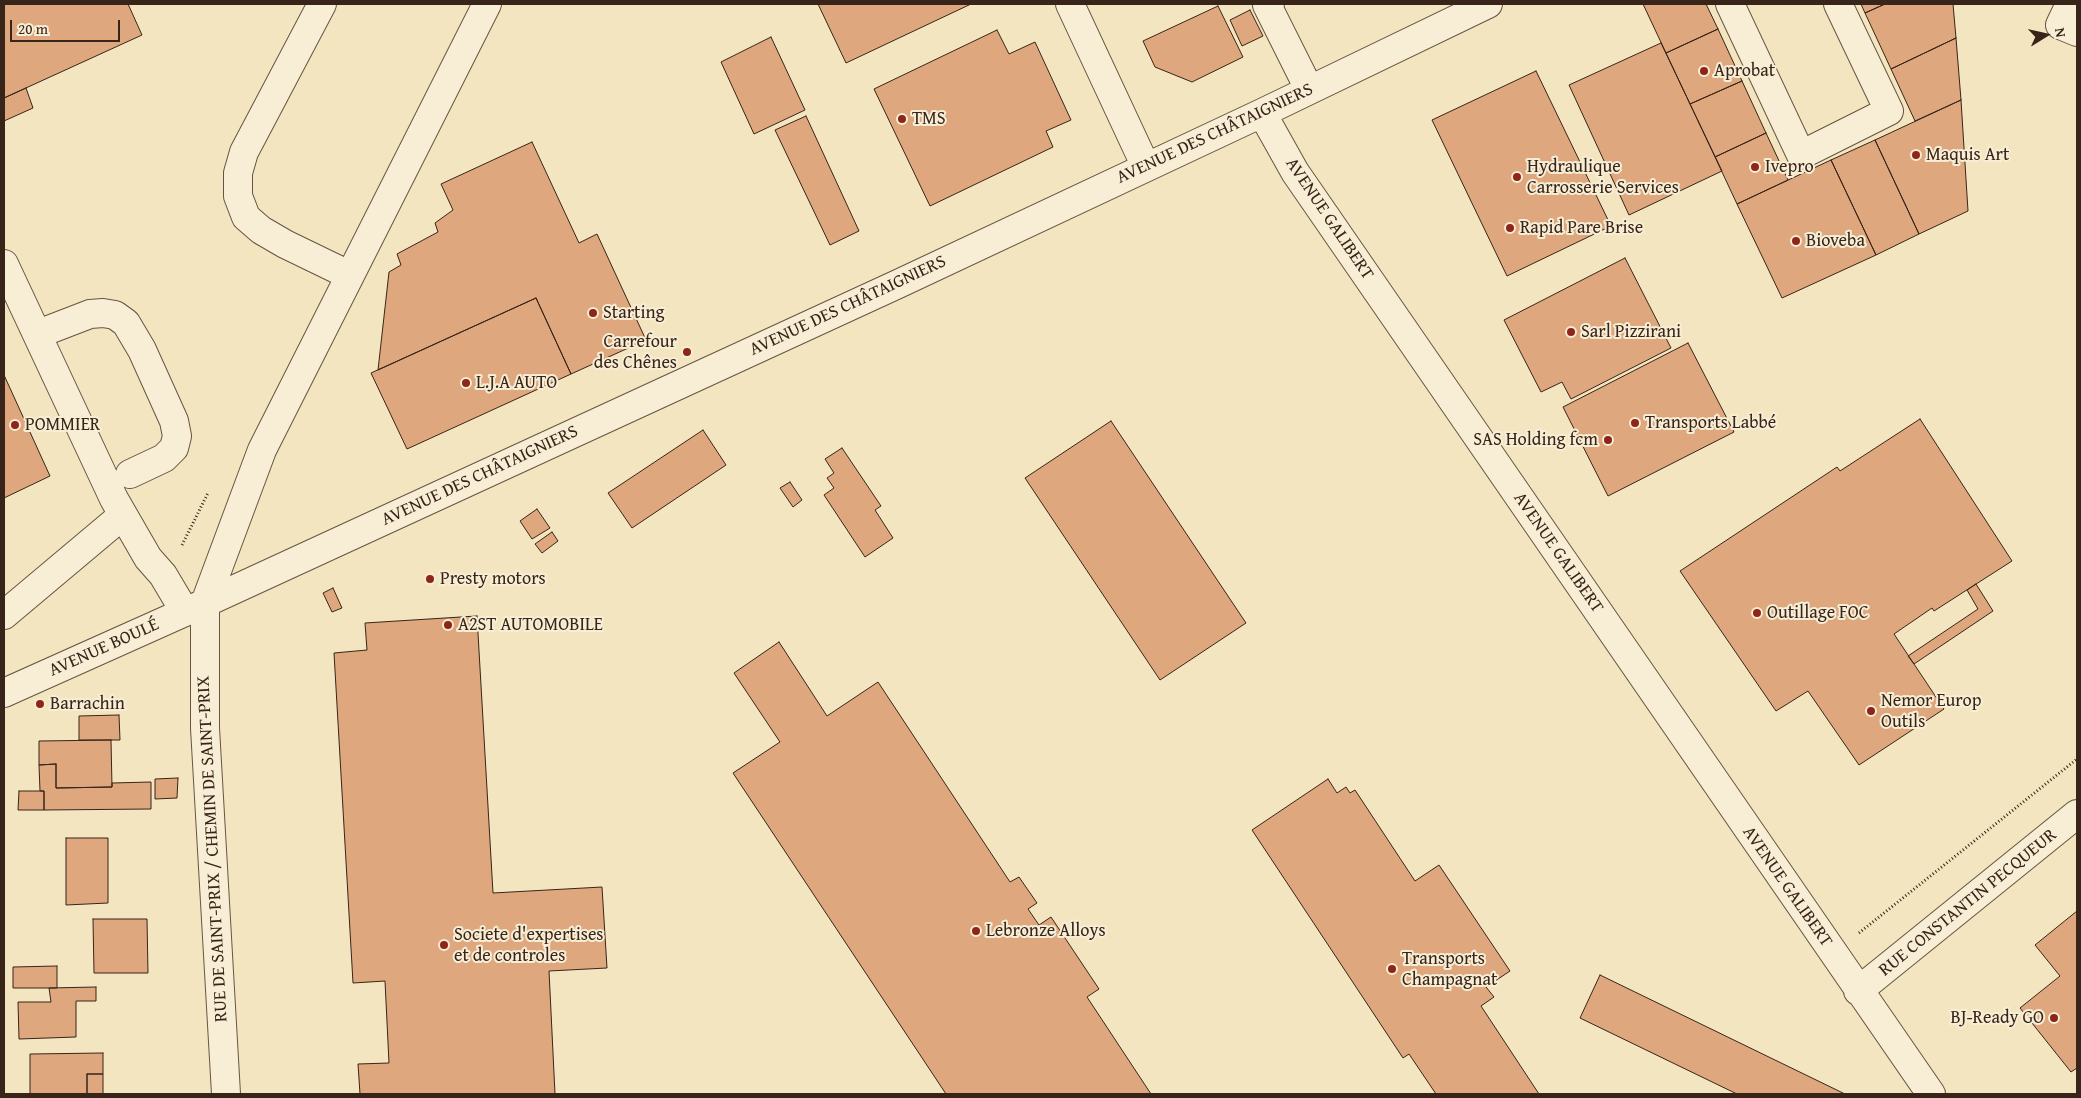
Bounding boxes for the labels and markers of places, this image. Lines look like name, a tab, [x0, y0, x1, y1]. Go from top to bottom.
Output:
place label: Aprobat	[1714, 60, 1775, 82]
marker: Aprobat	[1698, 65, 1710, 77]
place label: TMS	[912, 108, 946, 130]
marker: TMS	[896, 113, 908, 125]
place label: Maquis Art	[1926, 144, 2009, 166]
marker: Maquis Art	[1910, 149, 1922, 161]
place label: Hydraulique Carrosserie Services	[1527, 156, 1679, 198]
place label: Ivepro	[1765, 156, 1814, 178]
marker: Ivepro	[1749, 161, 1761, 173]
marker: Hydraulique Carrosserie Services	[1511, 171, 1523, 183]
place label: Rapid Pare Brise	[1520, 217, 1643, 239]
marker: Rapid Pare Brise	[1504, 222, 1516, 234]
place label: Bioveba	[1806, 230, 1865, 252]
marker: Bioveba	[1790, 235, 1802, 247]
place label: Starting	[603, 302, 665, 324]
marker: Starting	[587, 307, 599, 319]
place label: Sarl Pizzirani	[1581, 321, 1681, 343]
marker: Sarl Pizzirani	[1565, 326, 1577, 338]
place label: Carrefour des Chênes	[594, 331, 677, 374]
marker: Carrefour des Chênes	[681, 346, 693, 358]
place label: L.J.A AUTO	[476, 372, 557, 394]
marker: L.J.A AUTO	[460, 377, 472, 389]
place label: Transports Labbé	[1645, 412, 1776, 434]
place label: POMMIER	[25, 414, 100, 436]
marker: Transports Labbé	[1629, 417, 1641, 429]
marker: POMMIER	[9, 419, 21, 431]
place label: SAS Holding fcm	[1473, 429, 1598, 451]
marker: SAS Holding fcm	[1602, 434, 1614, 446]
place label: Presty motors	[440, 568, 546, 590]
marker: Presty motors	[424, 573, 436, 585]
place label: Outillage FOC	[1767, 602, 1869, 624]
marker: Outillage FOC	[1751, 607, 1763, 619]
place label: A2ST AUTOMOBILE	[458, 614, 603, 636]
marker: A2ST AUTOMOBILE	[442, 619, 454, 631]
place label: Nemor Europ Outils	[1881, 690, 1981, 732]
place label: Barrachin	[50, 693, 125, 715]
marker: Barrachin	[34, 698, 46, 710]
marker: Nemor Europ Outils	[1865, 705, 1877, 717]
place label: Lebronze Alloys	[986, 920, 1106, 942]
place label: Societe d'expertises et de controles	[454, 924, 604, 966]
marker: Lebronze Alloys	[970, 925, 982, 937]
marker: Societe d'expertises et de controles	[438, 939, 450, 951]
place label: Transports Champagnat	[1402, 948, 1497, 991]
marker: Transports Champagnat	[1386, 963, 1398, 975]
place label: BJ-Ready GO	[1951, 1007, 2044, 1029]
marker: BJ-Ready GO	[2048, 1012, 2060, 1024]

